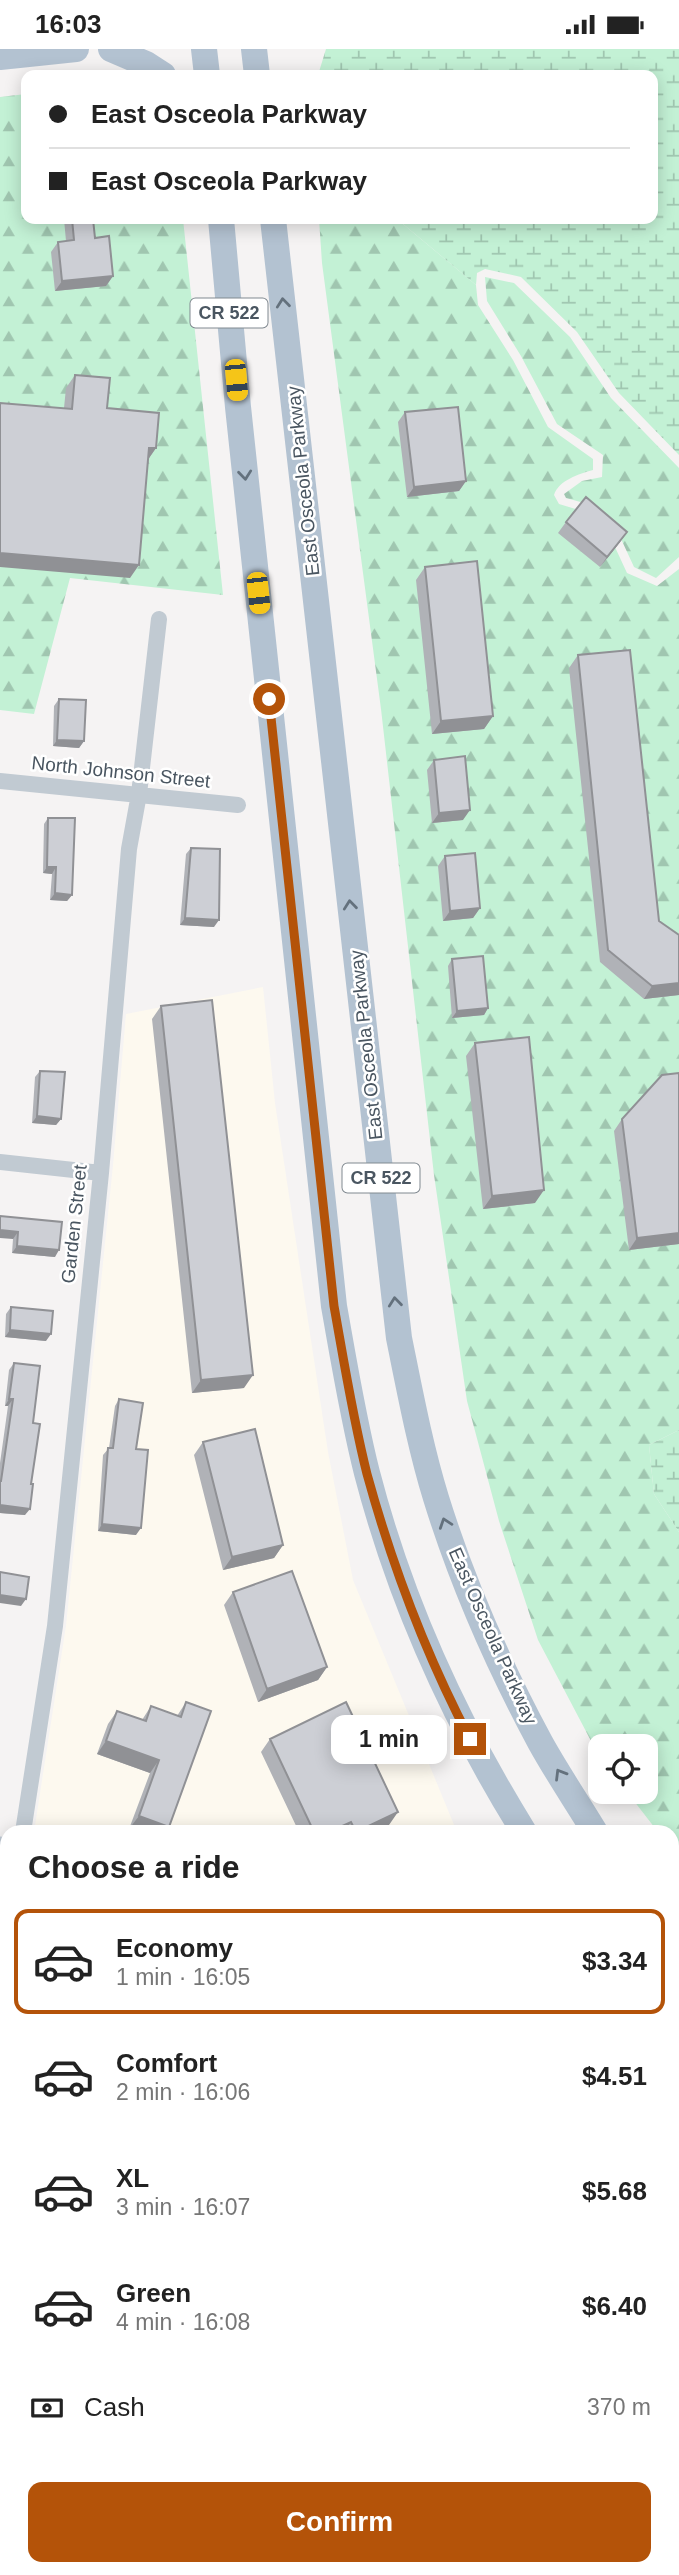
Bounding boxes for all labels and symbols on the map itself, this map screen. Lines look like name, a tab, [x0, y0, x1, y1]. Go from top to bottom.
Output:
one-way arrow	[275, 297, 290, 309]
road number: CR 522	[190, 299, 268, 327]
car	[224, 358, 249, 402]
street label: East Osceola Parkway	[283, 384, 323, 577]
one-way arrow	[237, 469, 252, 480]
car	[246, 571, 271, 615]
route start	[253, 683, 285, 715]
street label: North Johnson Street	[31, 752, 212, 792]
one-way arrow	[343, 899, 358, 911]
street label: East Osceola Parkway	[346, 948, 386, 1141]
street label: Garden Street	[57, 1163, 91, 1284]
road number: CR 522	[342, 1163, 420, 1193]
one-way arrow	[388, 1296, 403, 1307]
one-way arrow	[439, 1518, 453, 1530]
street label: East Osceola Parkway	[445, 1544, 542, 1728]
callout: 1 min	[330, 1715, 446, 1763]
route end	[454, 1723, 486, 1755]
one-way arrow	[555, 1769, 568, 1782]

